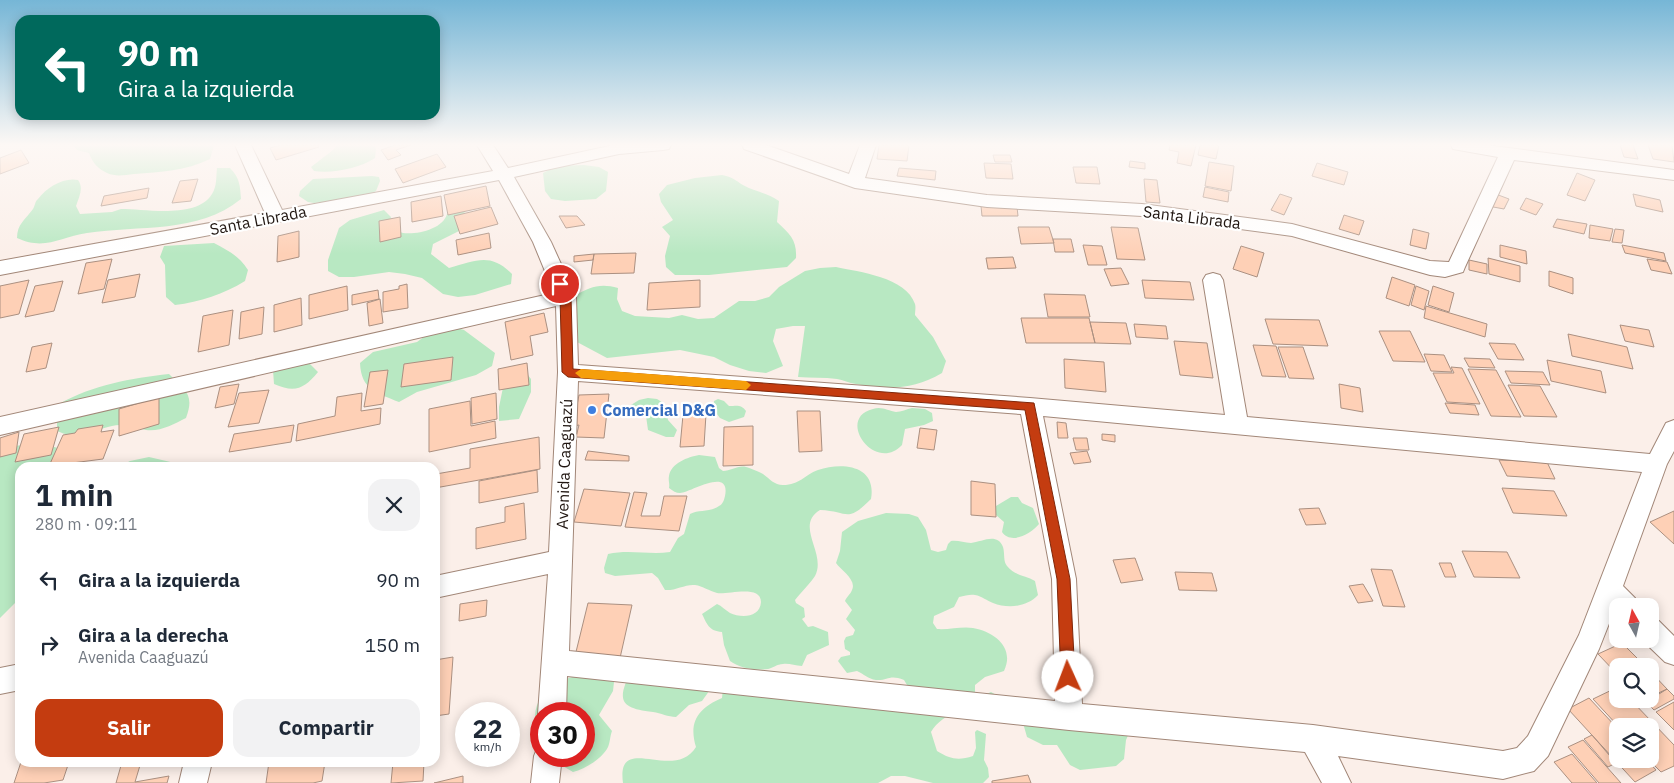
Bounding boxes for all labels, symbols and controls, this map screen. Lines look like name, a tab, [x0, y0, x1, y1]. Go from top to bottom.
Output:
text: 90 m	[118, 30, 200, 76]
icon: left	[35, 35, 100, 100]
text: Gira a la izquierda	[118, 74, 294, 103]
street label: Santa Librada	[208, 201, 309, 239]
street label: Santa Librada	[1142, 201, 1242, 233]
pin	[539, 263, 581, 305]
icon: arrive	[546, 270, 574, 298]
street label: Avenida Caaguazú	[552, 398, 576, 530]
place label: Comercial D&G	[602, 400, 716, 420]
marker: Comercial D&G	[586, 404, 598, 416]
text: 1 min	[35, 475, 113, 514]
button: close	[368, 479, 420, 531]
text: 280 m · 09:11	[35, 514, 137, 534]
icon: left	[35, 566, 63, 594]
text: Gira a la izquierda	[78, 568, 240, 592]
text: 90 m	[376, 568, 420, 592]
north arrow	[1609, 598, 1659, 648]
map controls	[1609, 598, 1659, 768]
text: Gira a la derecha	[78, 623, 229, 647]
icon: right	[35, 631, 63, 659]
text: 150 m	[365, 633, 420, 657]
text: Avenida Caaguazú	[78, 647, 209, 667]
position arrow	[1041, 650, 1093, 702]
button: search	[1609, 658, 1659, 708]
button: Salir	[35, 699, 223, 757]
button: Compartir	[233, 699, 420, 757]
speed limit sign: 30	[530, 702, 595, 767]
text: 22	[472, 712, 503, 745]
button: layers	[1609, 718, 1659, 768]
text: km/h	[473, 739, 502, 754]

